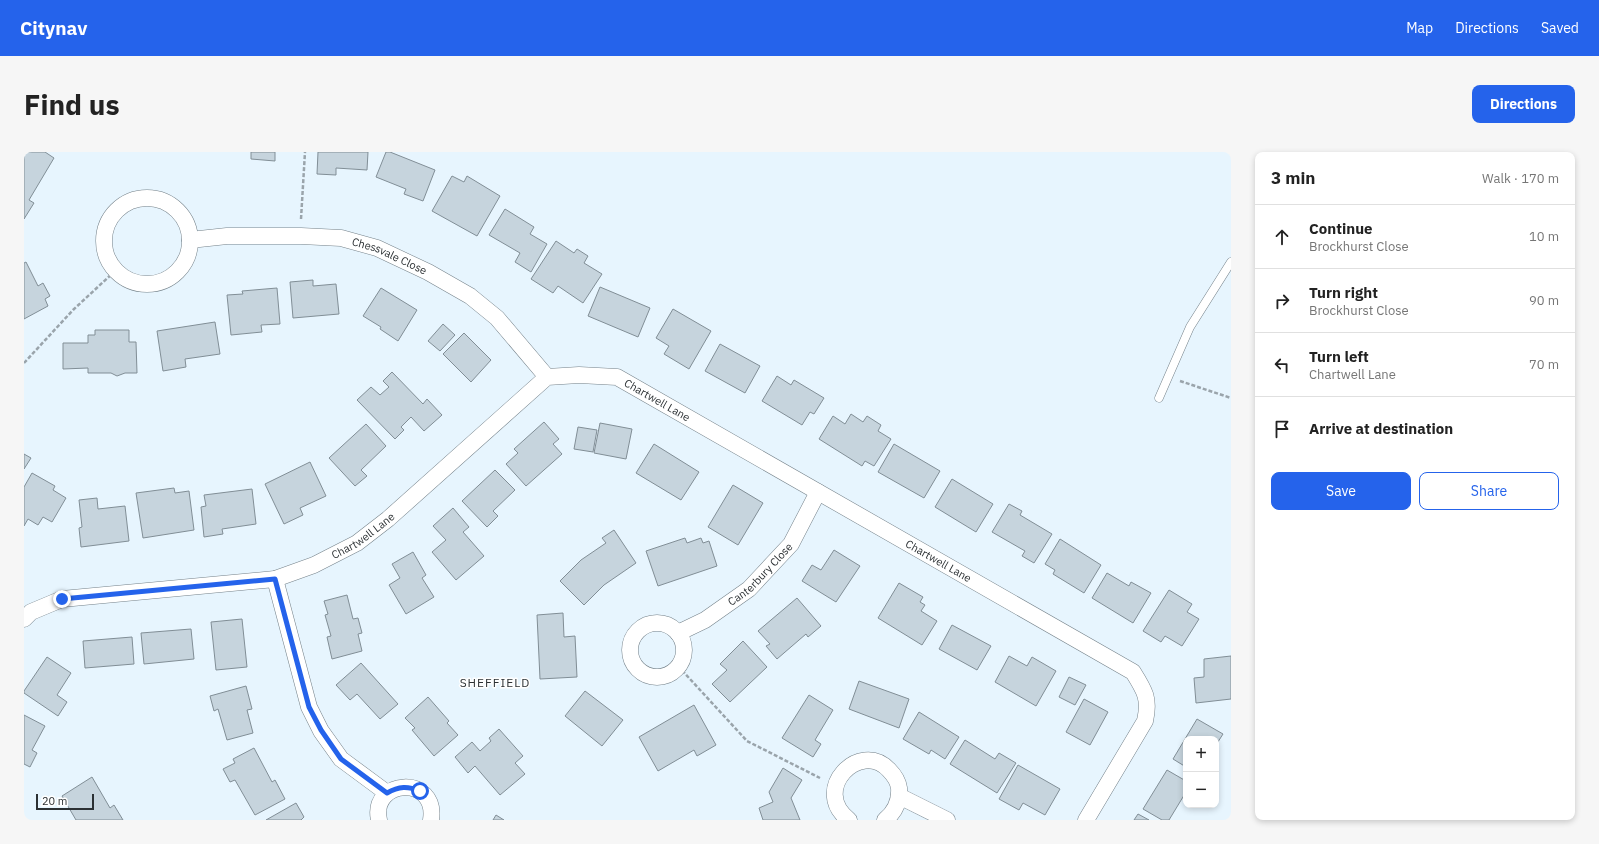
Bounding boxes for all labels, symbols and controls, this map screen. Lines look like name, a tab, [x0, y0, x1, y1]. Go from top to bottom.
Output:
text: Citynav	[20, 16, 87, 40]
text: Map	[1406, 19, 1433, 37]
text: Directions	[1455, 19, 1519, 37]
text: Saved	[1541, 19, 1579, 37]
button: Directions	[1472, 85, 1575, 123]
text: Find us	[24, 86, 120, 123]
text: 3 min	[1271, 167, 1315, 189]
text: Walk · 170 m	[1482, 170, 1559, 187]
text: Continue	[1309, 219, 1373, 238]
icon: ahead	[1271, 226, 1293, 248]
text: 10 m	[1529, 228, 1559, 245]
street label: Chessvale Close	[350, 234, 429, 277]
text: Brockhurst Close	[1309, 238, 1409, 255]
text: Turn right	[1309, 283, 1378, 302]
icon: right	[1271, 290, 1293, 312]
text: 90 m	[1529, 292, 1559, 309]
text: Brockhurst Close	[1309, 302, 1409, 319]
text: Turn left	[1309, 347, 1369, 366]
icon: left	[1271, 354, 1293, 376]
text: 70 m	[1529, 356, 1559, 373]
text: Chartwell Lane	[1309, 366, 1396, 383]
street label: Chartwell Lane	[622, 376, 693, 424]
icon: arrive	[1271, 418, 1293, 440]
text: Arrive at destination	[1309, 419, 1453, 438]
button: Save	[1271, 472, 1411, 510]
button: Share	[1419, 472, 1559, 510]
street label: Chartwell Lane	[329, 510, 397, 562]
street label: Chartwell Lane	[903, 536, 974, 585]
street label: Canterbury Close	[725, 540, 796, 609]
route end	[53, 590, 71, 608]
district label: SHEFFIELD	[460, 675, 530, 690]
map controls	[1183, 736, 1219, 808]
button: +	[1183, 736, 1219, 772]
button: −	[1183, 772, 1219, 808]
route start	[411, 782, 429, 800]
scale bar	[36, 792, 94, 811]
text: 20 m	[42, 794, 67, 808]

